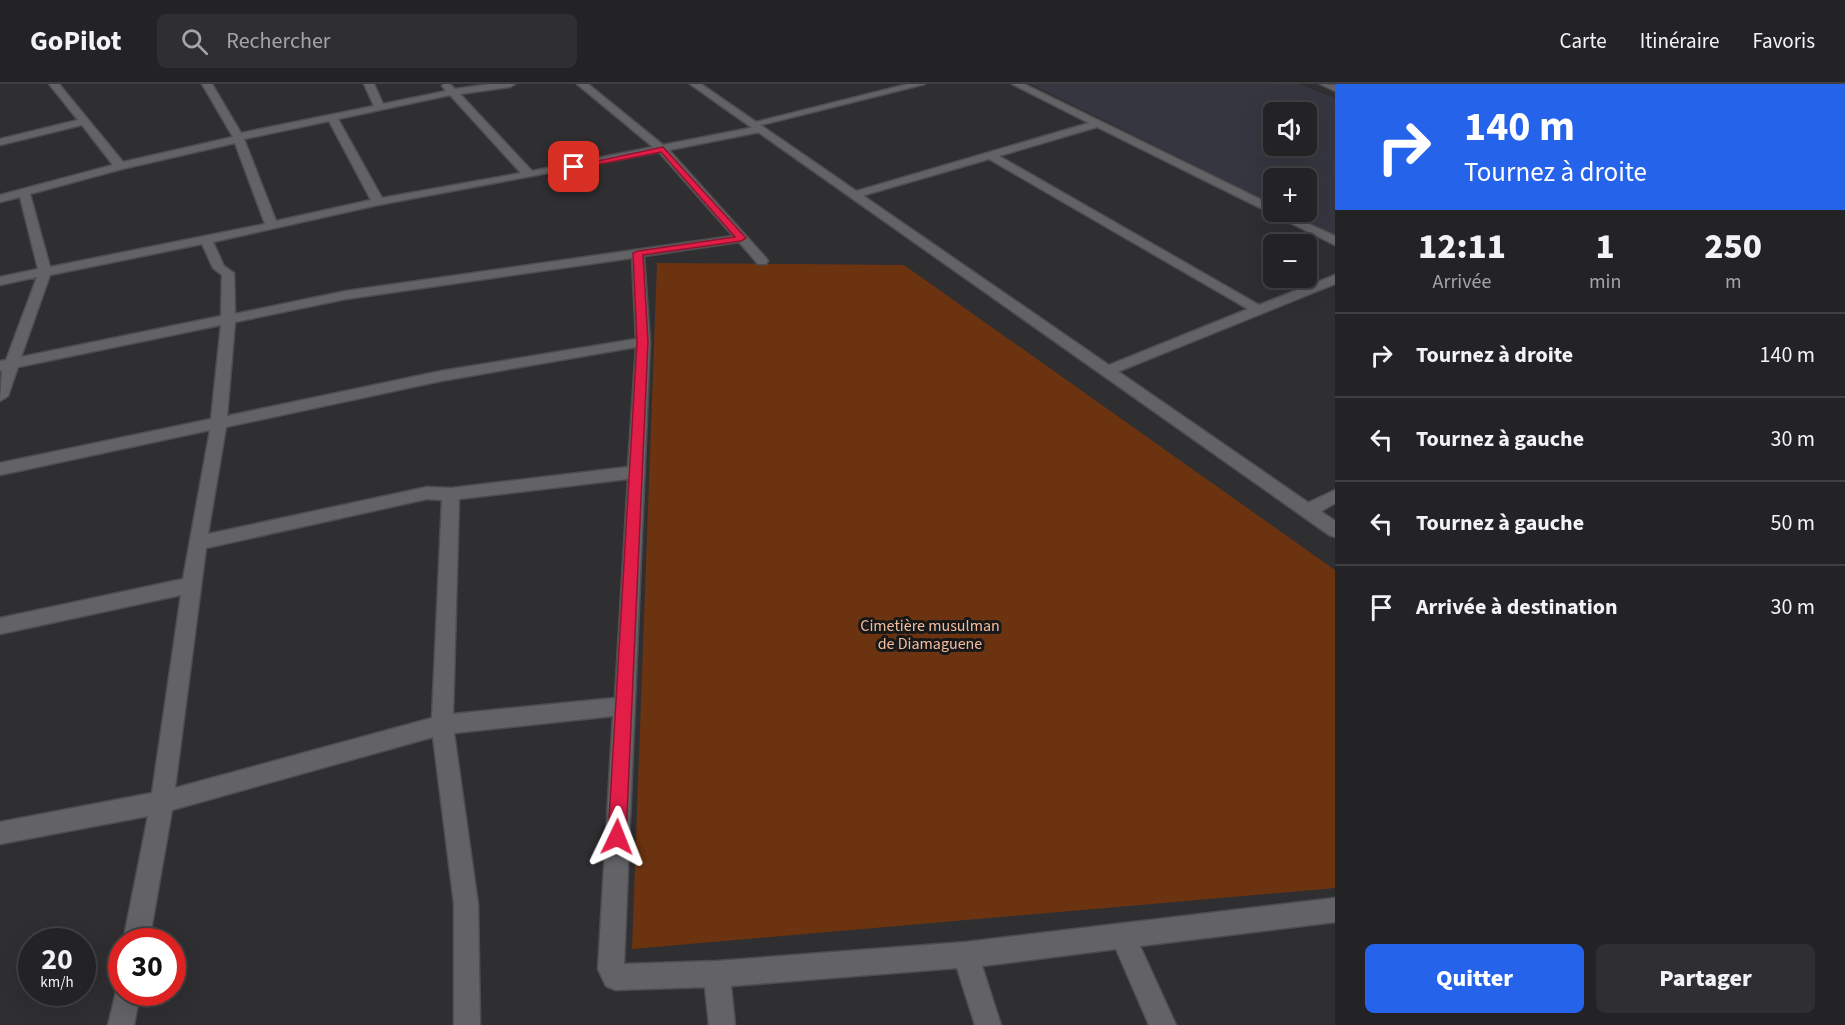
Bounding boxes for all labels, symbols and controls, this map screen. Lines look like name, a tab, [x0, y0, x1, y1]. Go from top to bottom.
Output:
search box	[157, 14, 577, 68]
text: GoPilot	[30, 21, 121, 61]
icon: search	[178, 25, 211, 58]
text: Rechercher	[226, 25, 330, 57]
text: Carte	[1560, 26, 1607, 56]
text: Itinéraire	[1640, 26, 1719, 56]
text: Favoris	[1752, 26, 1815, 56]
text: 140 m	[1464, 97, 1575, 157]
map controls	[1263, 102, 1317, 288]
button: sound	[1263, 102, 1317, 156]
icon: right	[1365, 108, 1443, 186]
pin	[548, 141, 599, 192]
icon: arrive	[557, 150, 590, 183]
text: Tournez à droite	[1464, 153, 1647, 192]
button: +	[1263, 168, 1317, 222]
text: 12:11	[1418, 221, 1506, 272]
text: 1	[1596, 221, 1615, 272]
text: 250	[1704, 221, 1762, 272]
button: −	[1263, 234, 1317, 288]
text: Arrivée	[1433, 268, 1491, 296]
text: min	[1589, 268, 1621, 296]
text: m	[1725, 268, 1741, 296]
icon: right	[1365, 339, 1398, 372]
text: Tournez à droite	[1416, 339, 1573, 371]
text: 140 m	[1760, 339, 1815, 371]
icon: left	[1365, 423, 1398, 456]
text: Tournez à gauche	[1416, 423, 1584, 455]
text: 30 m	[1770, 423, 1815, 455]
icon: left	[1365, 507, 1398, 540]
text: Tournez à gauche	[1416, 507, 1584, 539]
text: 50 m	[1770, 507, 1815, 539]
icon: arrive	[1365, 591, 1398, 624]
text: Arrivée à destination	[1416, 591, 1618, 623]
text: 30 m	[1770, 591, 1815, 623]
park label: Cimetière musulman de Diamaguene	[860, 615, 1000, 655]
position arrow	[585, 805, 649, 869]
speed limit sign: 30	[108, 928, 186, 1006]
text: 20	[41, 938, 73, 981]
button: Quitter	[1365, 944, 1584, 1013]
button: Partager	[1596, 944, 1815, 1013]
text: km/h	[40, 972, 74, 993]

